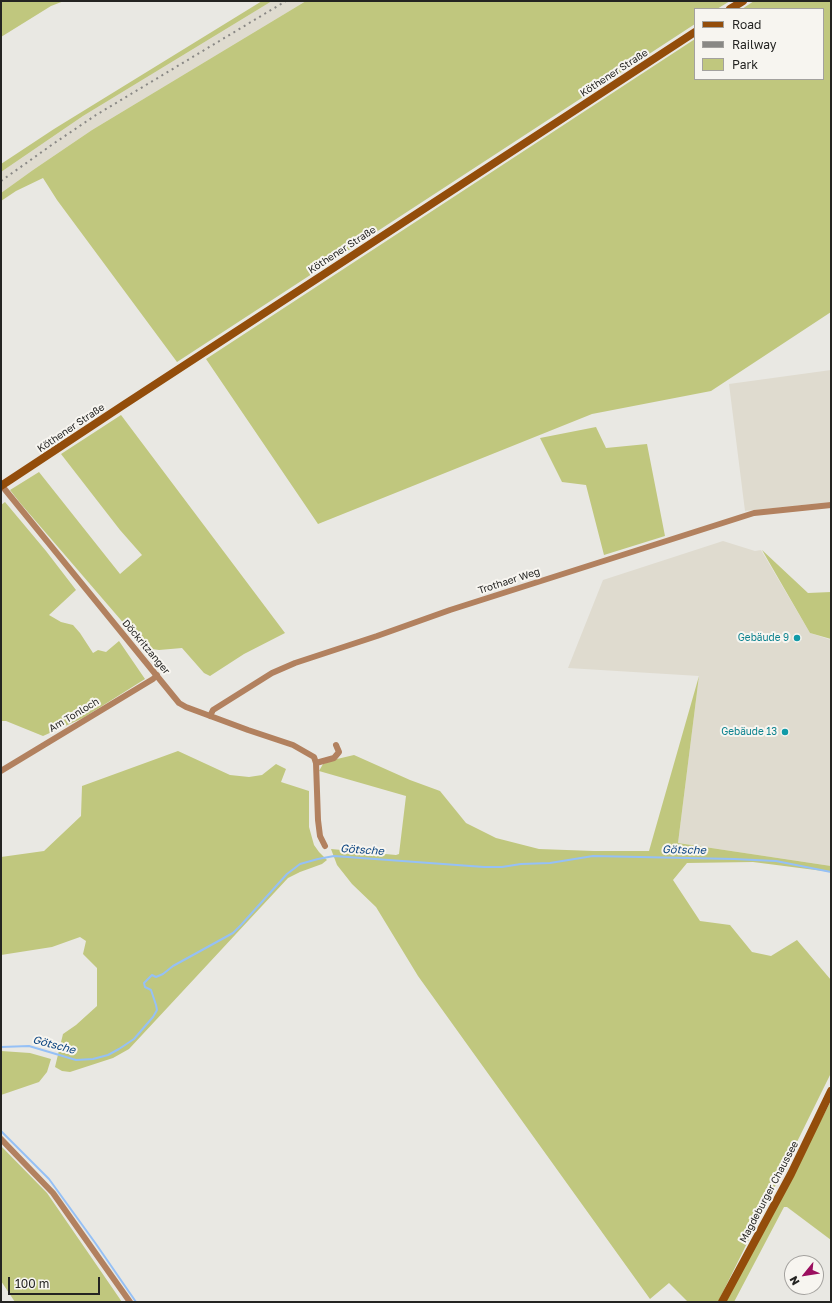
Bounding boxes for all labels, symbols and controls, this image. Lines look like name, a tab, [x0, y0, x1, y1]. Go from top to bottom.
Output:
legend	[694, 8, 824, 80]
text: Road	[732, 17, 761, 32]
text: Railway	[732, 37, 777, 52]
street label: Köthener Straße	[578, 47, 650, 99]
text: Park	[732, 57, 758, 72]
street label: Köthener Straße	[306, 224, 378, 276]
street label: Köthener Straße	[35, 401, 107, 455]
street label: Trothaer Weg	[477, 565, 541, 597]
street label: Döckritzanger	[120, 617, 172, 677]
place label: Gebäude 9	[738, 632, 789, 644]
marker: Gebäude 9	[792, 633, 802, 643]
street label: Am Tonloch	[47, 695, 101, 735]
place label: Gebäude 13	[721, 726, 777, 738]
marker: Gebäude 13	[780, 727, 790, 737]
water label: Götsche	[340, 842, 384, 858]
water label: Götsche	[662, 843, 706, 857]
water label: Götsche	[31, 1033, 77, 1057]
street label: Magdeburger Chaussee	[737, 1139, 801, 1245]
north arrow	[784, 1255, 824, 1295]
scale bar	[10, 1269, 102, 1295]
text: N	[786, 1274, 802, 1288]
text: 100 m	[15, 1276, 49, 1291]

